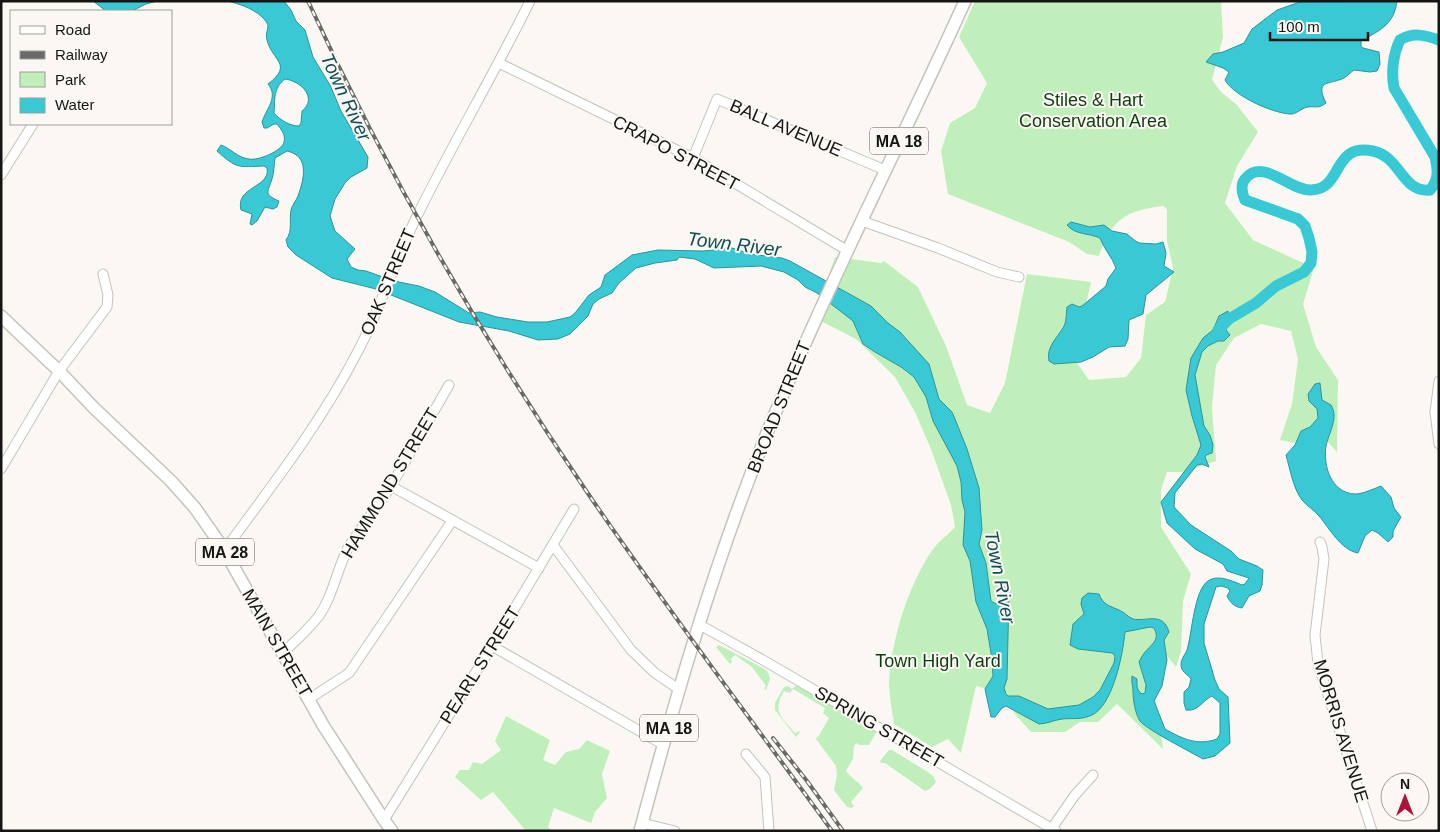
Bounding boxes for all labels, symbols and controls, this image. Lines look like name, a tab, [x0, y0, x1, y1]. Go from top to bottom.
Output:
legend	[10, 10, 172, 125]
scale bar	[1270, 10, 1368, 42]
text: 100 m	[1278, 18, 1320, 35]
text: Road	[55, 21, 91, 38]
text: Railway	[55, 46, 108, 63]
water label: Town River	[317, 50, 376, 145]
text: Park	[55, 71, 86, 88]
park label: Stiles & Hart Conservation Area	[1019, 90, 1168, 131]
street label: BALL AVENUE	[727, 95, 845, 161]
text: Water	[55, 96, 94, 113]
street label: CRAPO STREET	[609, 111, 743, 195]
road number: MA 18	[870, 128, 928, 154]
street label: OAK STREET	[357, 226, 419, 338]
water label: Town River	[686, 228, 783, 260]
street label: BROAD STREET	[743, 338, 815, 476]
street label: HAMMOND STREET	[337, 405, 443, 561]
water label: Town River	[981, 529, 1019, 626]
road number: MA 28	[196, 538, 254, 566]
street label: MAIN STREET	[238, 586, 316, 700]
street label: PEARL STREET	[436, 603, 524, 727]
park label: Town High Yard	[875, 651, 1001, 671]
street label: MORRIS AVENUE	[1310, 657, 1372, 805]
street label: SPRING STREET	[811, 682, 947, 772]
road number: MA 18	[640, 714, 698, 741]
north arrow	[1380, 772, 1430, 822]
text: N	[1400, 776, 1410, 792]

